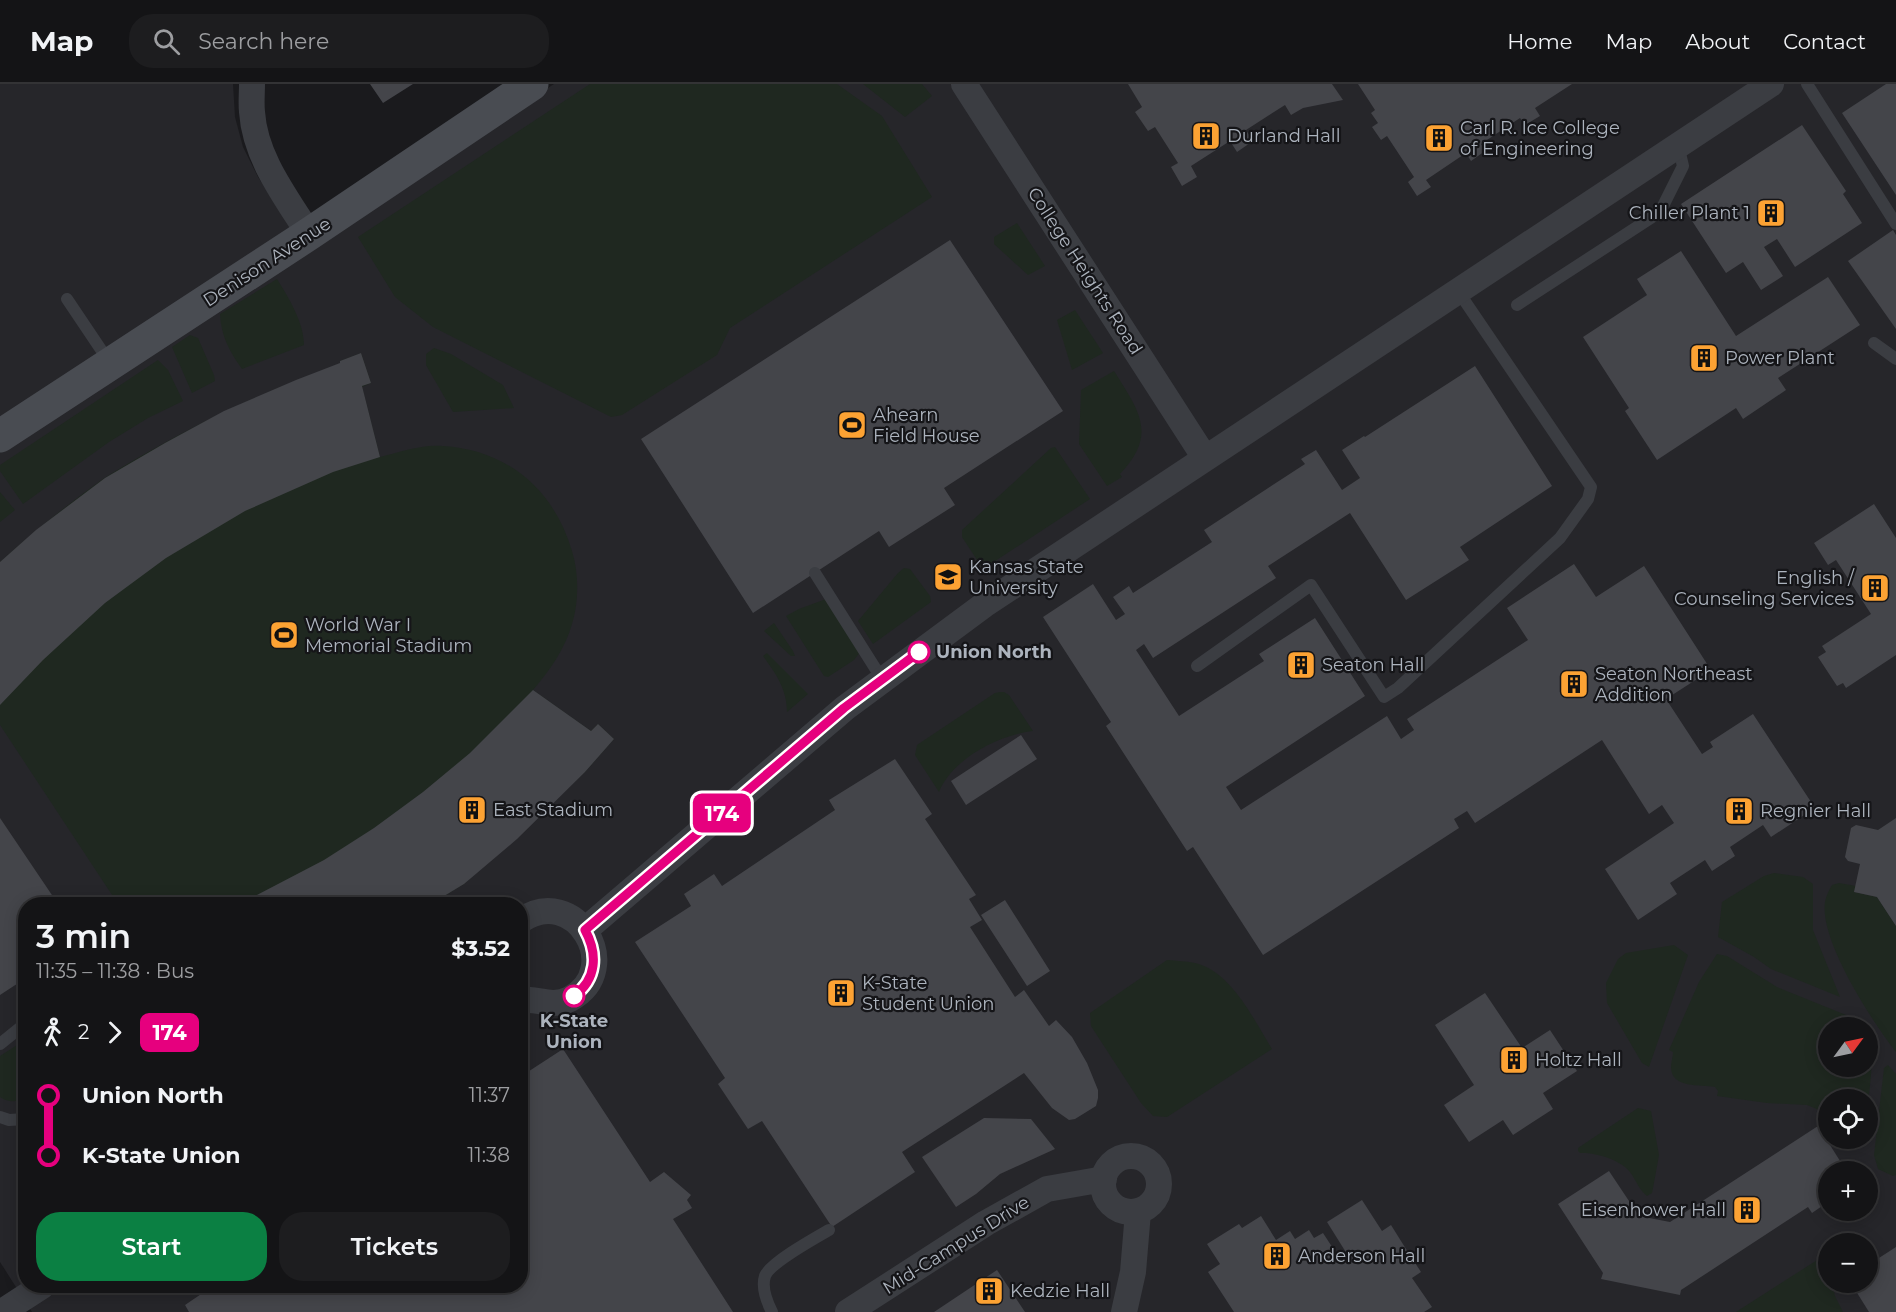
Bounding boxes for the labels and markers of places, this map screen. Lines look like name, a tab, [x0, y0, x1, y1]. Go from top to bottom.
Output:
place label: Carl R. Ice College of Engineering	[1460, 117, 1620, 160]
building icon: Durland Hall	[1190, 120, 1222, 152]
building icon: Carl R. Ice College of Engineering	[1423, 122, 1455, 154]
place label: Durland Hall	[1227, 125, 1341, 147]
building icon: Chiller Plant 1	[1755, 197, 1787, 229]
place label: Chiller Plant 1	[1629, 202, 1750, 224]
building icon: Power Plant	[1688, 342, 1720, 374]
place label: Power Plant	[1725, 347, 1835, 369]
place label: Ahearn Field House	[873, 404, 980, 447]
sports icon: Ahearn Field House	[836, 409, 868, 441]
place label: Kansas State University	[969, 556, 1084, 599]
school or university icon: Kansas State University	[932, 561, 964, 593]
place label: English / Counseling Services	[1674, 567, 1855, 610]
building icon: English / Counseling Services	[1859, 572, 1891, 604]
place label: World War I Memorial Stadium	[305, 614, 472, 657]
sports icon: World War I Memorial Stadium	[268, 619, 300, 651]
marker: Union North	[908, 641, 930, 663]
place label: Union North	[936, 641, 1052, 663]
building icon: Seaton Hall	[1285, 649, 1317, 681]
place label: Seaton Hall	[1322, 654, 1424, 676]
place label: Seaton Northeast Addition	[1595, 663, 1753, 706]
building icon: Seaton Northeast Addition	[1558, 668, 1590, 700]
building icon: East Stadium	[456, 794, 488, 826]
building icon: Regnier Hall	[1723, 795, 1755, 827]
place label: East Stadium	[493, 799, 613, 821]
place label: Regnier Hall	[1760, 800, 1871, 822]
place label: K-State Student Union	[862, 972, 994, 1015]
building icon: K-State Student Union	[825, 977, 857, 1009]
marker: K-State Union	[563, 985, 585, 1007]
place label: K-State Union	[540, 1010, 608, 1053]
building icon: Holtz Hall	[1498, 1044, 1530, 1076]
place label: Holtz Hall	[1535, 1049, 1622, 1071]
building icon: Eisenhower Hall	[1731, 1194, 1763, 1226]
place label: Eisenhower Hall	[1581, 1199, 1726, 1221]
building icon: Anderson Hall	[1261, 1240, 1293, 1272]
place label: Anderson Hall	[1298, 1245, 1425, 1267]
building icon: Kedzie Hall	[973, 1275, 1005, 1307]
place label: Kedzie Hall	[1010, 1280, 1110, 1302]

